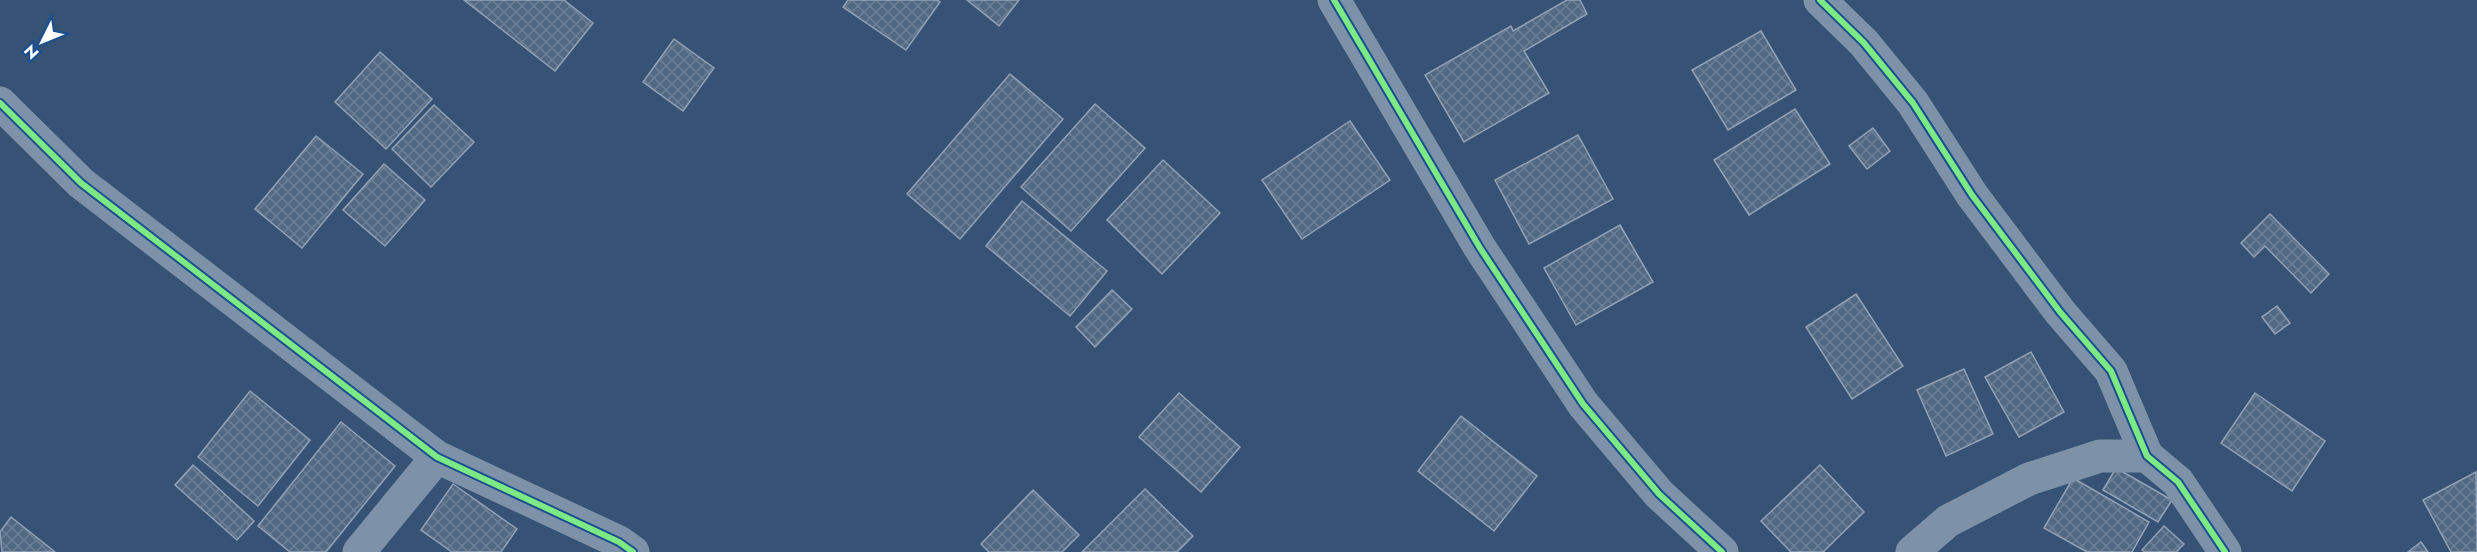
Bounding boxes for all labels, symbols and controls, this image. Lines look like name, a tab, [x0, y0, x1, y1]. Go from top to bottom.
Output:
north arrow	[12, 12, 72, 72]
text: N	[19, 39, 44, 64]

